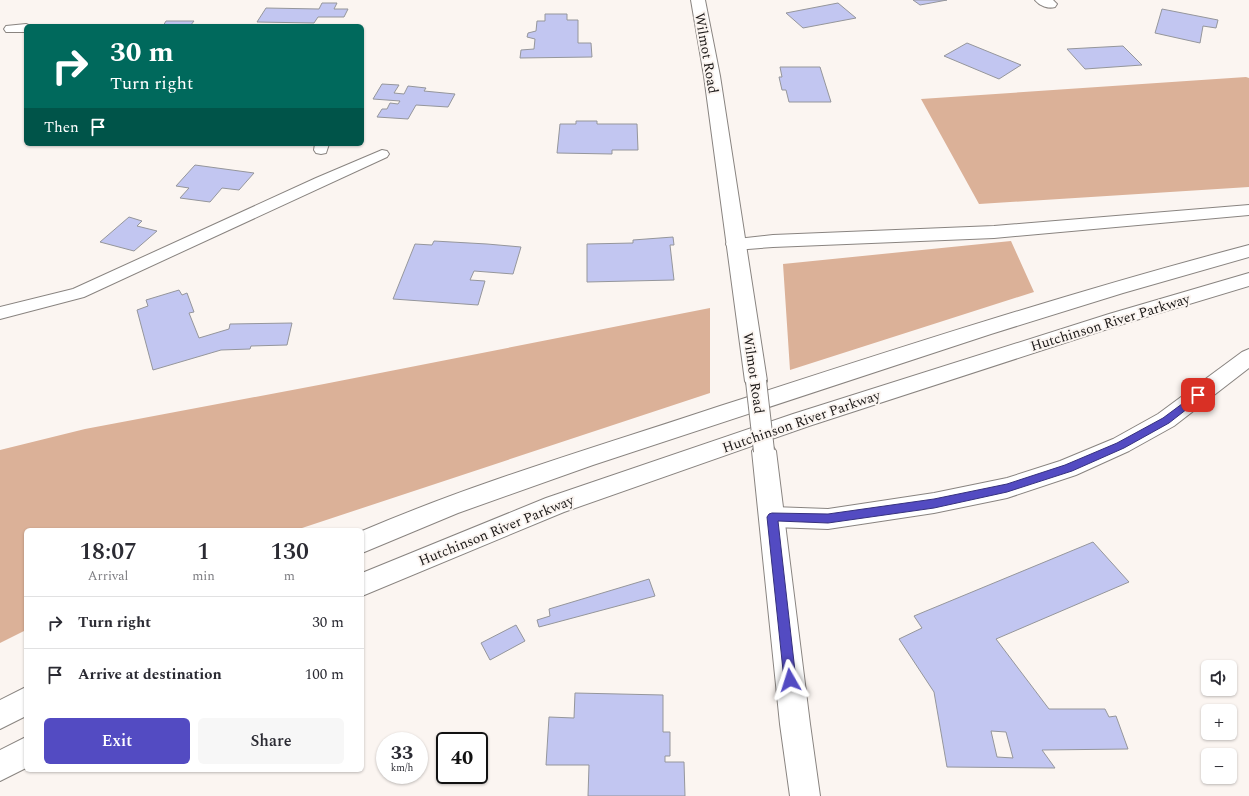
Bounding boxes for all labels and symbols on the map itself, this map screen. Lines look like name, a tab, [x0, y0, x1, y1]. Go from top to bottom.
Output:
street label: Wilmot Road	[689, 11, 724, 95]
street label: Hutchinson River Parkway	[1028, 288, 1194, 357]
street label: Wilmot Road	[737, 331, 770, 415]
pin	[1181, 378, 1215, 412]
street label: Hutchinson River Parkway	[719, 384, 884, 458]
street label: Hutchinson River Parkway	[415, 489, 578, 571]
position arrow	[769, 659, 811, 701]
speed limit sign: 40	[436, 732, 488, 784]

